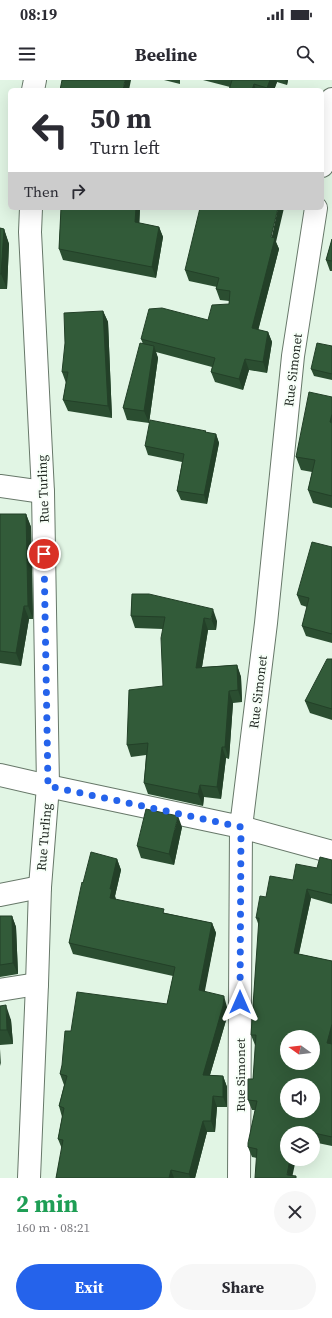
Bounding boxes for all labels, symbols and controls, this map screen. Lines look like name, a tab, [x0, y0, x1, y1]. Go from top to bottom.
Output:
text: 08:19	[20, 4, 57, 25]
text: Beeline	[135, 42, 197, 67]
icon: menu	[16, 43, 38, 65]
icon: search	[294, 43, 316, 65]
text: 50 m	[90, 99, 152, 137]
icon: left	[24, 104, 76, 156]
text: Turn left	[90, 135, 160, 160]
icon: right	[67, 180, 89, 202]
text: Then	[24, 181, 59, 202]
street label: Rue Simonet	[280, 332, 306, 408]
street label: Rue Turling	[33, 454, 53, 523]
pin	[27, 537, 61, 571]
icon: arrive	[33, 543, 55, 565]
street label: Rue Simonet	[245, 654, 271, 730]
street label: Rue Turling	[33, 802, 55, 872]
position arrow	[219, 981, 261, 1023]
north arrow	[280, 1030, 320, 1070]
map controls	[280, 1030, 320, 1166]
street label: Rue Simonet	[232, 1037, 249, 1112]
button: sound	[280, 1078, 320, 1118]
button: layers	[280, 1126, 320, 1166]
text: 2 min	[16, 1187, 78, 1220]
button: close	[274, 1191, 316, 1233]
text: 160 m · 08:21	[16, 1219, 90, 1236]
button: Exit	[16, 1264, 162, 1310]
button: Share	[170, 1264, 316, 1310]

